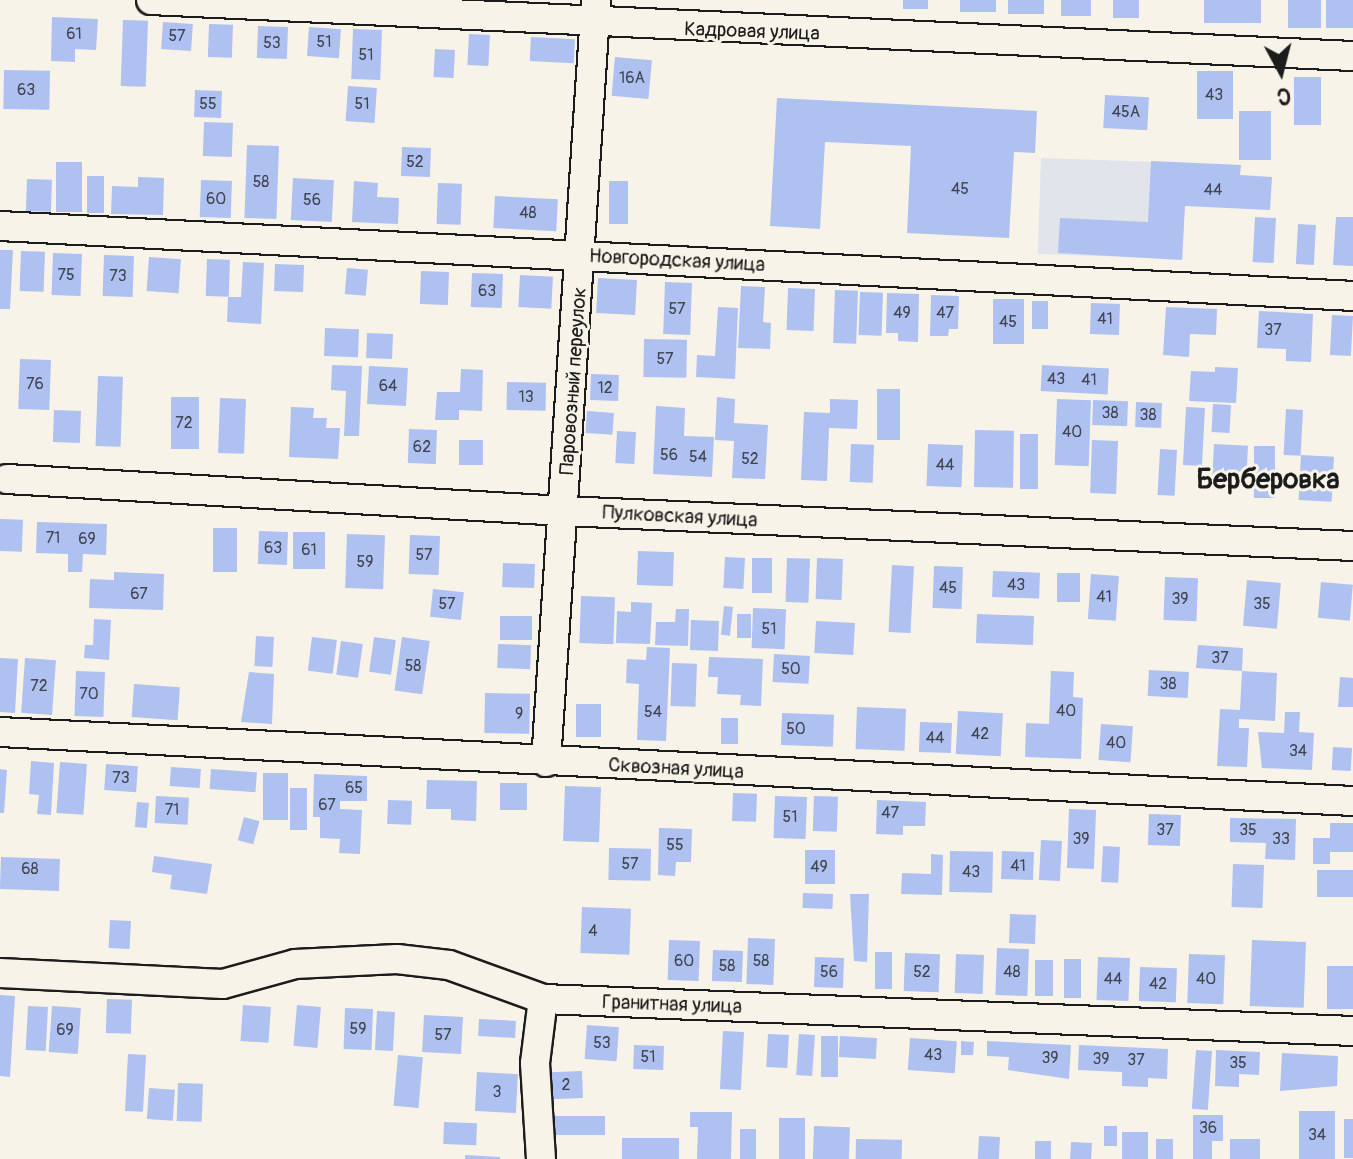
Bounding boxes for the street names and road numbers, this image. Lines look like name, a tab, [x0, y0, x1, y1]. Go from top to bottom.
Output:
street label: Кадровая улица	[684, 17, 820, 45]
street label: Новгородская улица	[588, 243, 766, 277]
street label: Паровозный переулок	[554, 286, 592, 476]
street label: Пулковская улица	[602, 500, 758, 532]
street label: Сквозная улица	[608, 752, 744, 784]
street label: Гранитная улица	[602, 990, 742, 1018]

